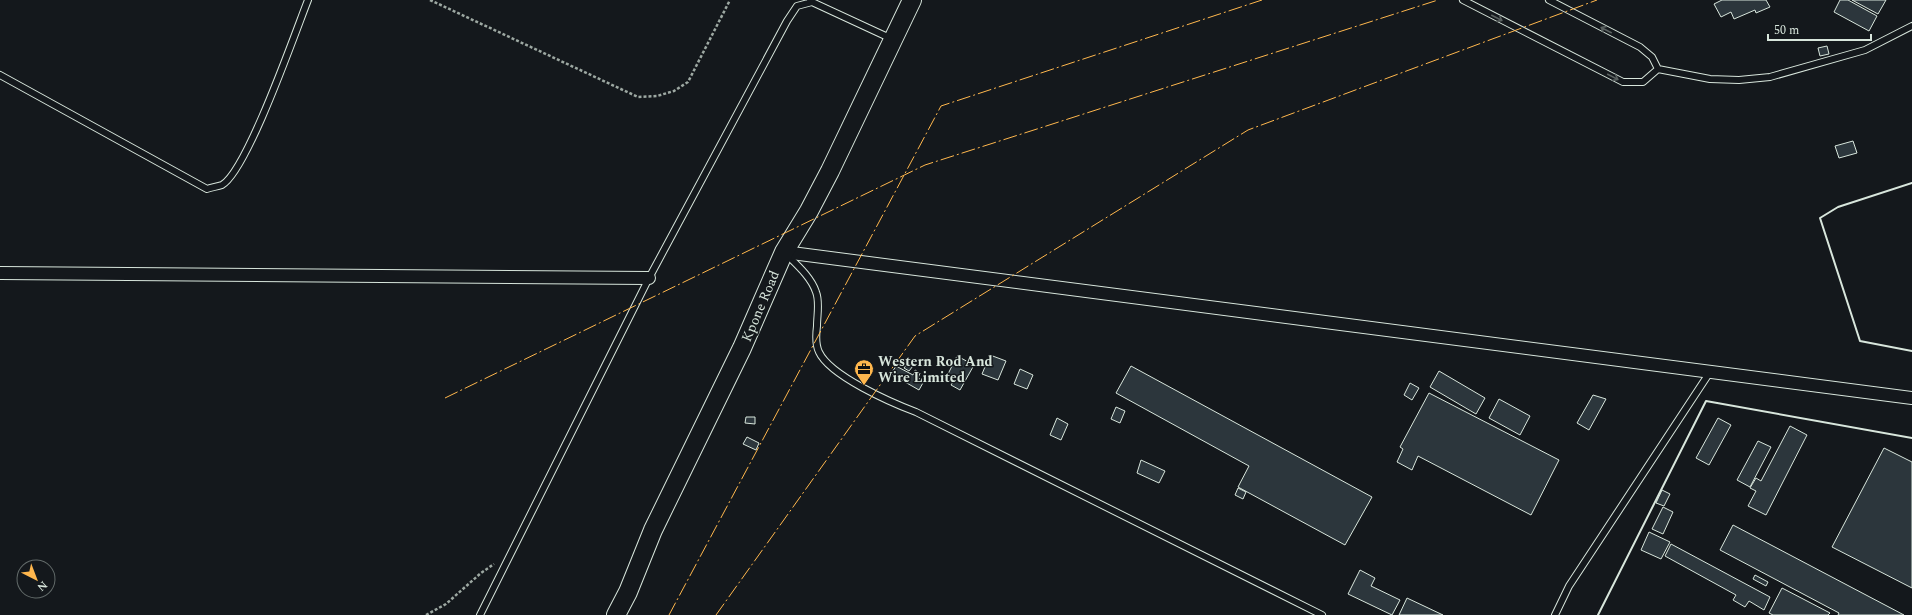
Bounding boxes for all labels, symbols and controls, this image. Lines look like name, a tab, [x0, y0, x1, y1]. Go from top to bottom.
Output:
one-way arrow	[1491, 14, 1503, 22]
scale bar	[1768, 16, 1871, 42]
text: 50 m	[1774, 21, 1799, 40]
one-way arrow	[1600, 25, 1612, 33]
one-way arrow	[1607, 74, 1619, 81]
street label: Kpone Road	[736, 267, 785, 345]
place label: Western Rod And Wire Limited	[878, 351, 993, 388]
office icon: Western Rod And Wire Limited	[853, 358, 875, 386]
north arrow	[16, 559, 56, 599]
text: N	[33, 577, 51, 595]

